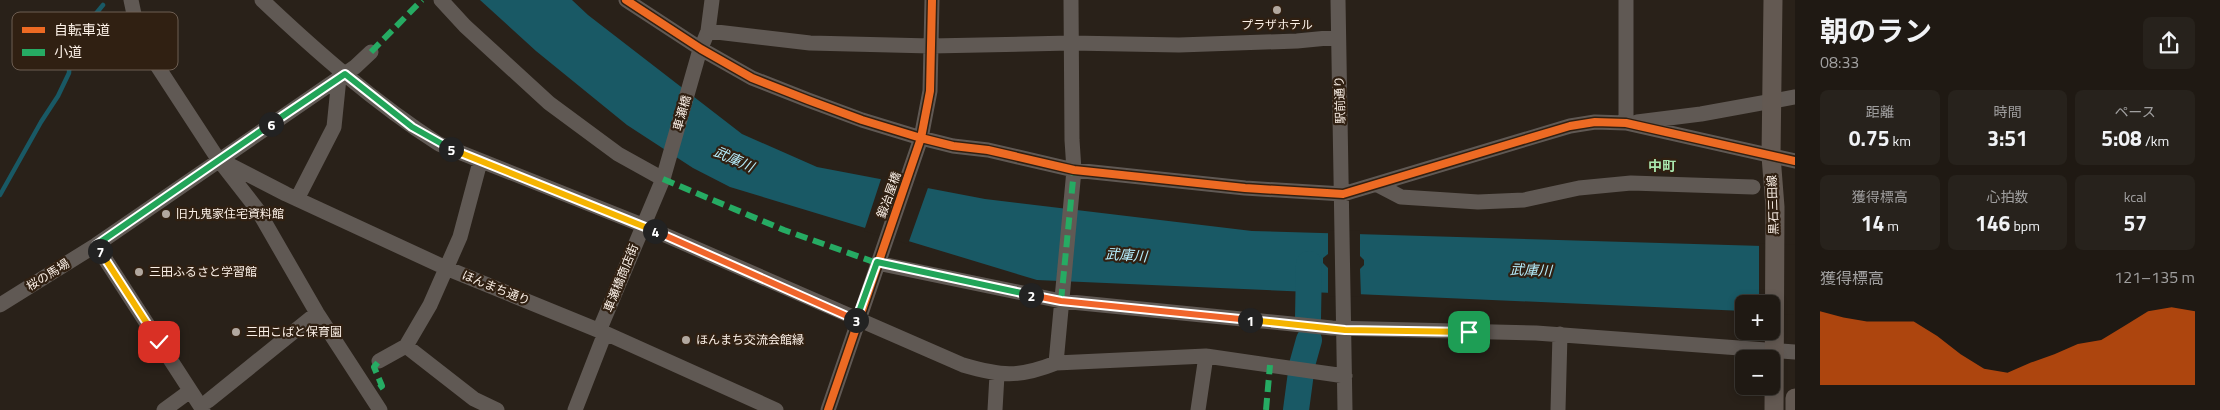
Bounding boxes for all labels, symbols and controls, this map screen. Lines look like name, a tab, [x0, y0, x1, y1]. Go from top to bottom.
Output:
marker: プラザホテル	[1271, 4, 1283, 16]
text: 朝のラン	[1820, 9, 1932, 52]
legend	[12, 12, 178, 70]
place label: プラザホテル	[1241, 15, 1313, 34]
button: share	[2143, 17, 2195, 69]
text: 自転車道	[54, 19, 110, 40]
text: 小道	[54, 41, 82, 62]
text: 08:33	[1820, 50, 1859, 74]
street label: 駅前通り	[1329, 76, 1350, 124]
street label: 車瀬橋	[667, 93, 696, 133]
text: 距離	[1866, 101, 1894, 122]
text: 時間	[1993, 101, 2021, 122]
text: ペース	[2115, 101, 2156, 122]
pin: 6	[258, 112, 284, 136]
text: 6	[268, 114, 275, 135]
text: 0.75	[1849, 122, 1889, 154]
text: 3:51	[1987, 122, 2028, 154]
text: 5:08	[2101, 122, 2142, 154]
text: km	[1889, 130, 1911, 151]
text: /km	[2142, 130, 2169, 151]
pin: 5	[438, 136, 464, 162]
text: 5	[448, 139, 455, 160]
water label: 武庫川	[711, 140, 759, 177]
district label: 中町	[1648, 155, 1676, 176]
street label: 鍛冶屋橋	[871, 169, 906, 221]
street label: 黒石三田線	[1762, 175, 1783, 235]
text: 獲得標高	[1852, 186, 1908, 207]
text: 心拍数	[1986, 186, 2028, 207]
text: kcal	[2124, 186, 2147, 207]
place label: 旧九鬼家住宅資料館	[176, 204, 284, 223]
text: 14	[1861, 207, 1884, 239]
text: 146	[1975, 207, 2010, 239]
text: 57	[2123, 207, 2147, 239]
marker: 旧九鬼家住宅資料館	[160, 208, 172, 220]
text: m	[1884, 215, 1899, 236]
text: bpm	[2010, 215, 2040, 236]
pin: 4	[642, 218, 668, 244]
text: 4	[652, 221, 659, 242]
pin: 7	[88, 238, 112, 264]
text: 7	[97, 241, 104, 262]
street label: 車瀬橋商店街	[598, 241, 643, 315]
water label: 武庫川	[1104, 243, 1150, 267]
street label: 桜の馬場	[22, 254, 73, 295]
water label: 武庫川	[1510, 258, 1554, 281]
place label: 三田ふるさと学習館	[149, 262, 257, 281]
street label: ほんまち通り	[459, 265, 533, 310]
text: 121–135 m	[2114, 265, 2195, 289]
marker: 三田ふるさと学習館	[133, 266, 145, 278]
text: 獲得標高	[1820, 266, 1884, 290]
pin: 2	[1018, 282, 1044, 308]
text: 2	[1028, 285, 1035, 306]
map controls	[1735, 295, 1780, 395]
button: +	[1735, 295, 1780, 340]
pin: 3	[844, 308, 868, 332]
pin: 1	[1238, 308, 1262, 332]
text: 3	[853, 310, 860, 331]
text: 1	[1247, 310, 1254, 331]
pin	[1448, 311, 1490, 353]
icon: arrive	[1455, 318, 1483, 346]
pin	[138, 321, 180, 363]
place label: 三田こばと保育園	[246, 322, 342, 341]
marker: 三田こばと保育園	[230, 326, 242, 338]
icon: check	[145, 328, 173, 356]
place label: ほんまち交流会館縁	[696, 330, 804, 349]
marker: ほんまち交流会館縁	[680, 334, 692, 346]
button: −	[1735, 350, 1780, 395]

